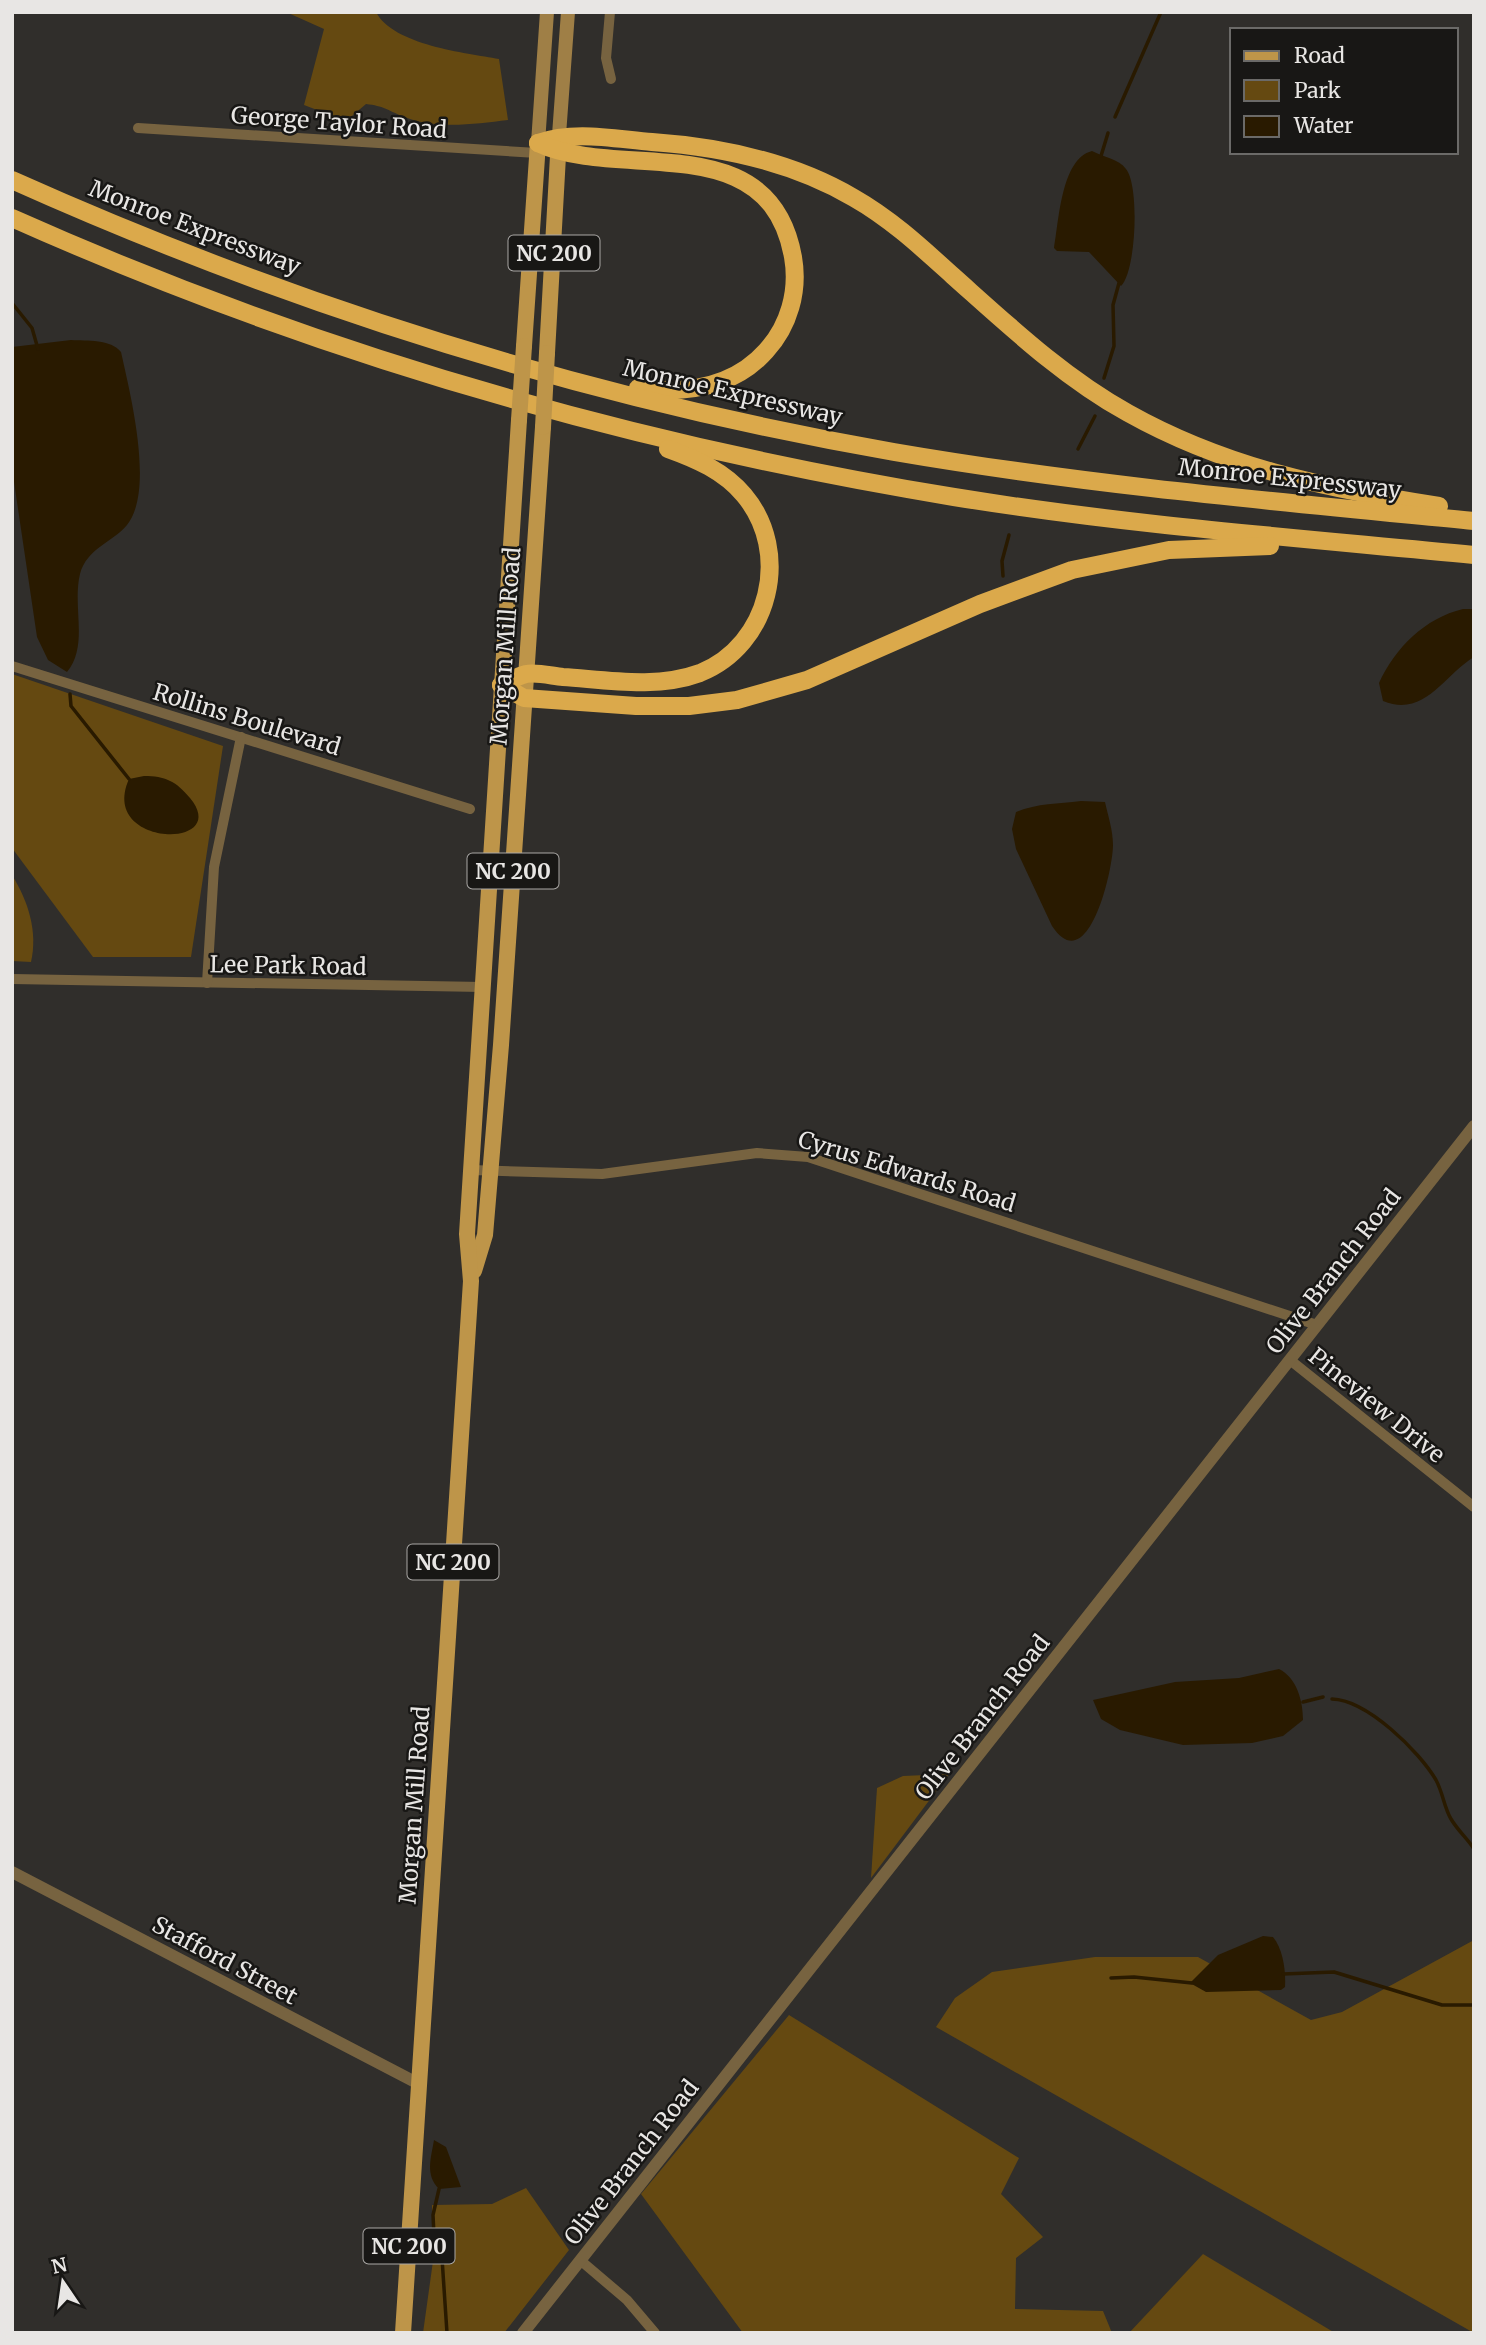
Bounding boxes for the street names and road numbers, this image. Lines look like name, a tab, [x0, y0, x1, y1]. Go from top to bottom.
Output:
street label: George Taylor Road	[230, 100, 448, 144]
street label: Monroe Expressway	[85, 173, 305, 281]
road number: NC 200	[508, 236, 600, 270]
street label: Monroe Expressway	[620, 353, 846, 431]
street label: Monroe Expressway	[1177, 452, 1404, 504]
street label: Morgan Mill Road	[484, 546, 526, 746]
street label: Rollins Boulevard	[150, 677, 344, 761]
road number: NC 200	[468, 854, 558, 888]
street label: Lee Park Road	[209, 949, 367, 981]
street label: Cyrus Edwards Road	[795, 1124, 1019, 1218]
street label: Olive Branch Road	[1259, 1183, 1407, 1359]
street label: Pineview Drive	[1303, 1341, 1451, 1469]
road number: NC 200	[407, 1544, 498, 1580]
street label: Olive Branch Road	[908, 1629, 1056, 1805]
street label: Morgan Mill Road	[393, 1705, 435, 1905]
street label: Stafford Street	[147, 1910, 303, 2010]
street label: Olive Branch Road	[557, 2074, 705, 2250]
road number: NC 200	[364, 2228, 454, 2264]

